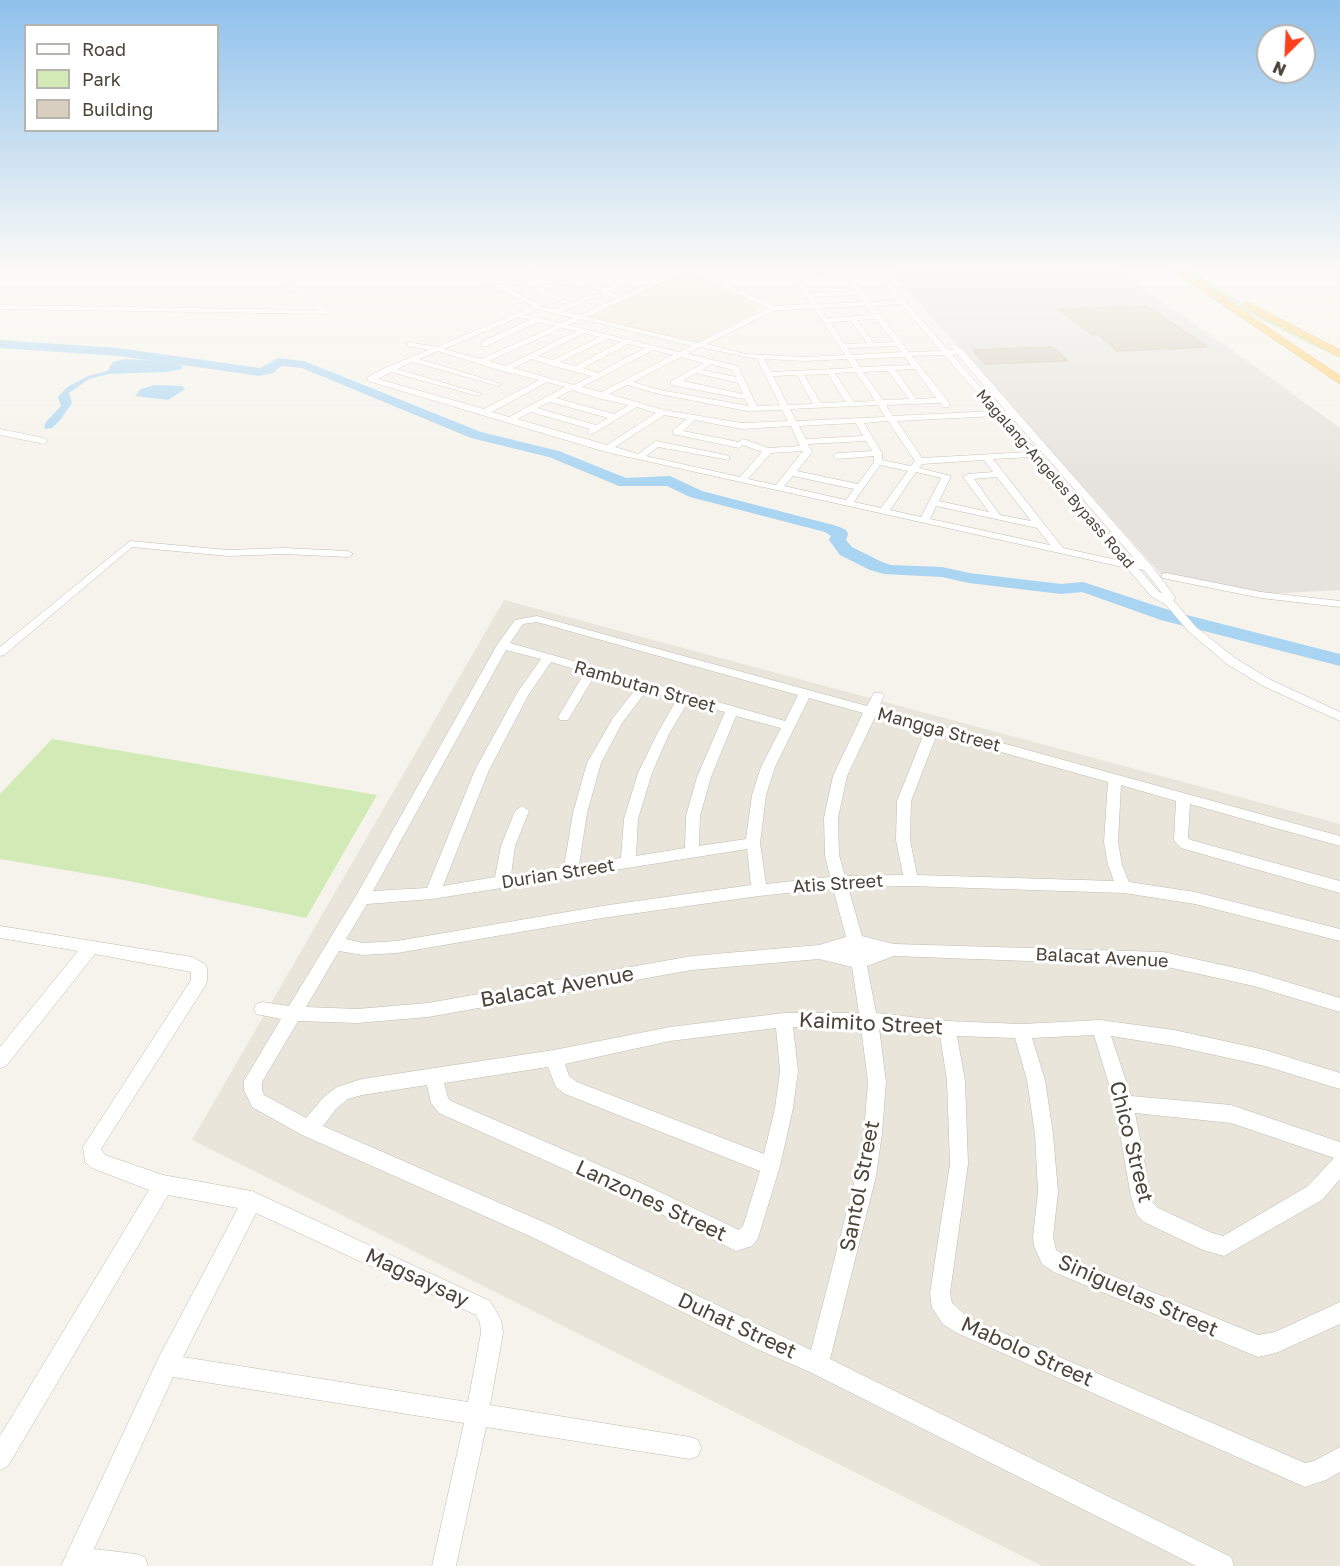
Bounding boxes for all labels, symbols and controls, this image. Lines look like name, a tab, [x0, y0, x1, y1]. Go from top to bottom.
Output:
legend	[24, 24, 219, 132]
north arrow	[1256, 24, 1316, 84]
text: Road	[82, 38, 126, 60]
text: N	[1270, 57, 1289, 80]
text: Park	[82, 68, 121, 90]
text: Building	[82, 98, 153, 120]
street label: Magalang-Angeles Bypass Road	[972, 386, 1138, 572]
street label: Rambutan Street	[572, 656, 718, 718]
street label: Mangga Street	[875, 703, 1003, 757]
street label: Durian Street	[500, 854, 616, 894]
street label: Atis Street	[792, 870, 884, 898]
street label: Balacat Avenue	[1035, 944, 1169, 972]
street label: Balacat Avenue	[478, 961, 636, 1013]
street label: Kaimito Street	[798, 1008, 944, 1040]
street label: Chico Street	[1104, 1079, 1158, 1205]
street label: Santol Street	[835, 1118, 885, 1254]
street label: Lanzones Street	[571, 1155, 731, 1247]
street label: Magsaysay	[361, 1243, 473, 1313]
street label: Siniguelas Street	[1054, 1249, 1222, 1343]
street label: Duhat Street	[674, 1288, 800, 1364]
street label: Mabolo Street	[957, 1312, 1097, 1392]

